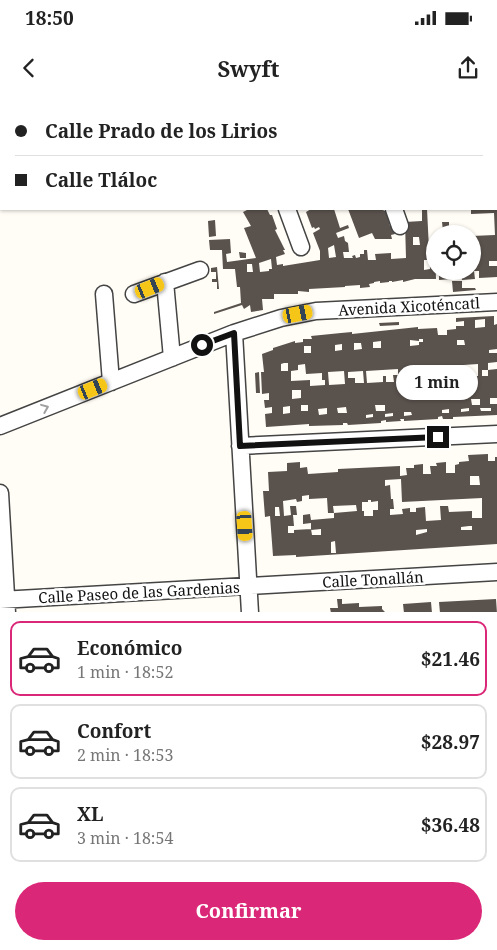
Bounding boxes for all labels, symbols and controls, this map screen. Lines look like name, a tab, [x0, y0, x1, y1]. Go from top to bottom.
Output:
text: 18:50	[25, 5, 74, 31]
text: Swyft	[218, 53, 279, 83]
icon: back	[15, 54, 43, 82]
icon: share	[454, 54, 482, 82]
text: Calle Prado de los Lirios	[45, 118, 277, 144]
text: Calle Tláloc	[45, 167, 157, 193]
map controls	[426, 225, 481, 280]
button: locate	[426, 225, 481, 280]
car	[133, 275, 166, 301]
street label: Avenida Xicoténcatl	[338, 292, 481, 320]
car	[281, 304, 314, 324]
route start	[191, 334, 213, 356]
callout: 1 min	[397, 364, 479, 400]
text: 1 min	[414, 371, 460, 393]
car	[76, 376, 109, 402]
one-way arrow	[40, 404, 49, 414]
route end	[427, 426, 449, 448]
car	[236, 511, 253, 541]
street label: Calle Tonallán	[322, 566, 425, 592]
street label: Calle Paseo de las Gardenias	[38, 577, 240, 607]
text: Económico	[77, 635, 183, 661]
icon: car	[17, 636, 62, 681]
text: $21.46	[421, 646, 480, 672]
text: 1 min · 18:52	[77, 661, 173, 683]
text: Confort	[77, 718, 151, 744]
icon: car	[17, 719, 62, 764]
text: $28.97	[421, 729, 480, 755]
text: 2 min · 18:53	[77, 744, 173, 766]
text: XL	[77, 801, 103, 827]
icon: car	[17, 802, 62, 847]
text: $36.48	[421, 812, 480, 838]
text: 3 min · 18:54	[77, 827, 173, 849]
button: Confirmar	[15, 882, 482, 940]

